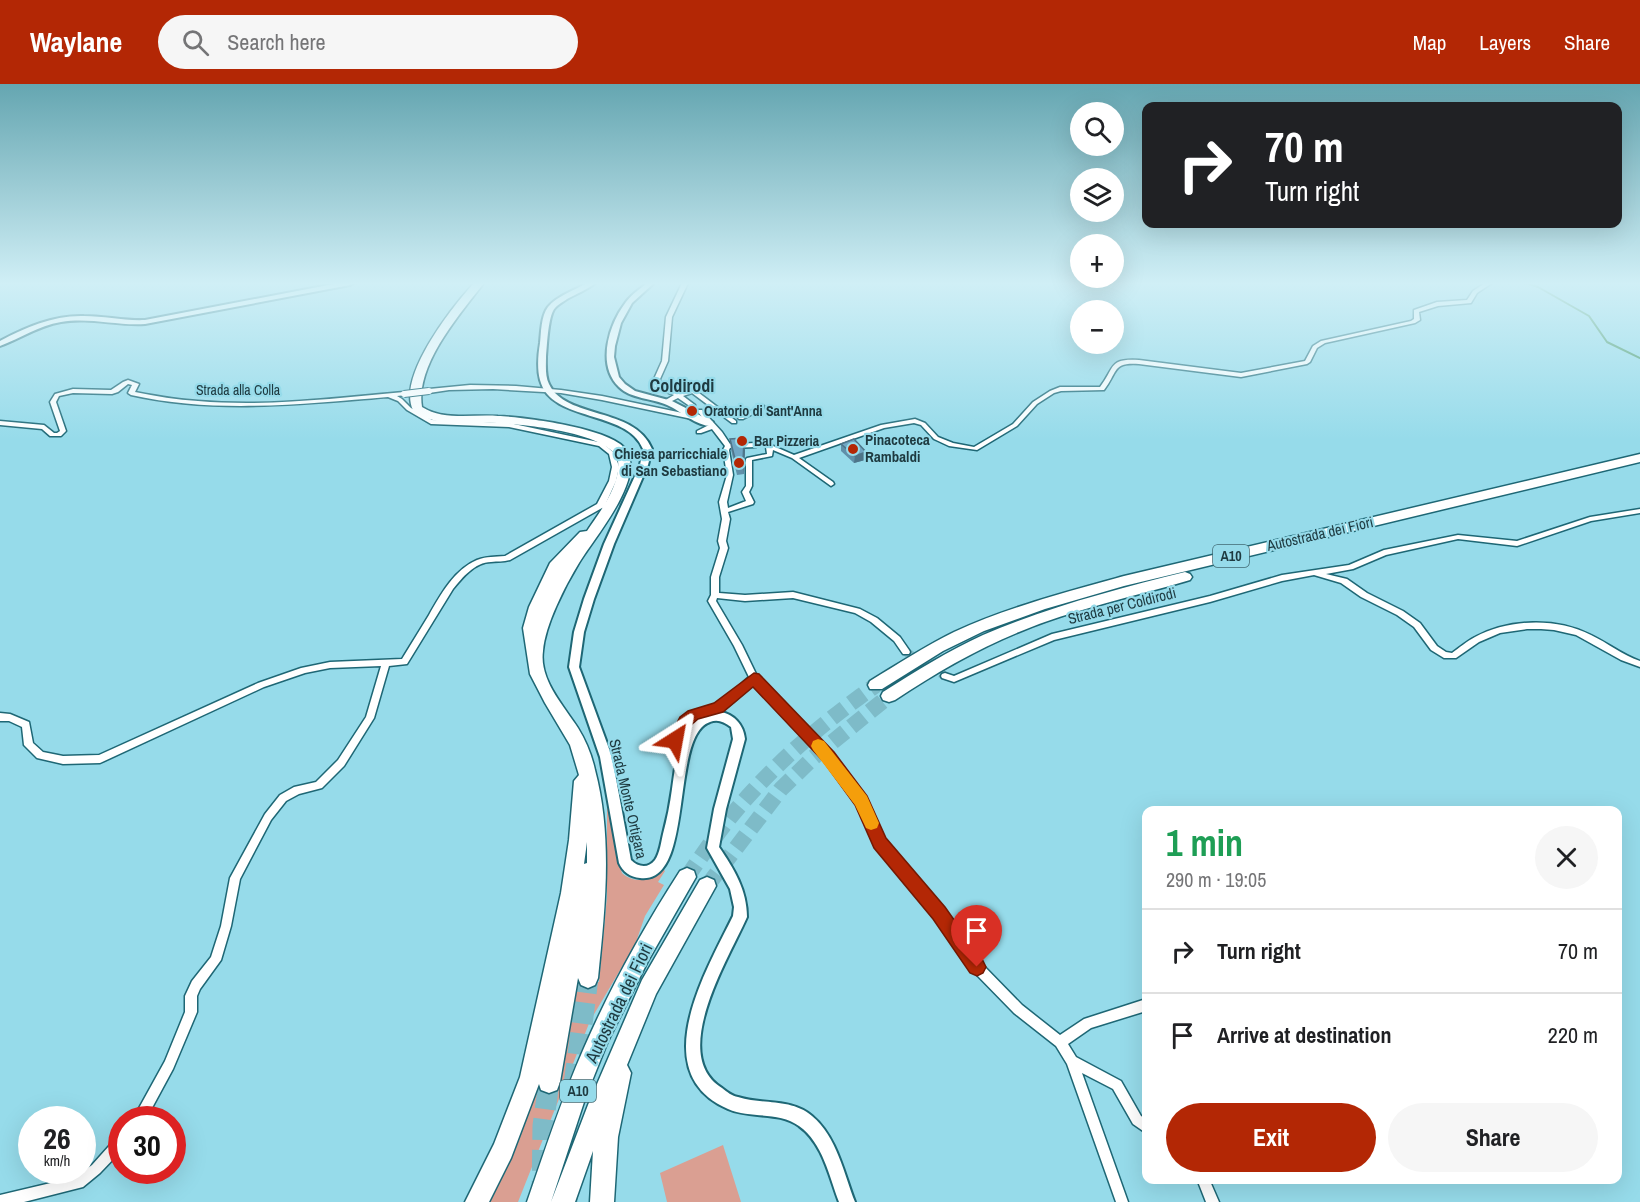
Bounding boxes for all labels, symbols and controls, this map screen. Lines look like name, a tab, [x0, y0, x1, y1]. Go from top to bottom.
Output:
search box	[158, 15, 578, 69]
text: Waylane	[30, 23, 122, 61]
icon: search	[179, 26, 212, 59]
text: Search here	[227, 27, 326, 57]
text: Map	[1413, 28, 1446, 57]
text: Layers	[1479, 28, 1531, 57]
text: Share	[1564, 28, 1610, 57]
map controls	[1070, 102, 1124, 354]
button: search	[1070, 102, 1124, 156]
text: 70 m	[1265, 119, 1344, 175]
icon: right	[1166, 126, 1244, 204]
button: layers	[1070, 168, 1124, 222]
text: Turn right	[1265, 173, 1359, 209]
button: +	[1070, 234, 1124, 288]
button: −	[1070, 300, 1124, 354]
district label: Coldirodi	[650, 373, 714, 398]
street label: Strada alla Colla	[196, 381, 281, 399]
place label: Oratorio di Sant'Anna	[704, 402, 823, 420]
marker: Oratorio di Sant'Anna	[685, 404, 699, 418]
place label: Pinacoteca Rambaldi	[865, 429, 930, 467]
place label: Bar Pizzeria	[754, 432, 820, 450]
marker: Bar Pizzeria	[735, 434, 749, 448]
marker: Pinacoteca Rambaldi	[846, 442, 860, 456]
place label: Chiesa parricchiale di San Sebastiano	[614, 443, 727, 481]
marker: Chiesa parricchiale di San Sebastiano	[732, 456, 746, 470]
street label: Autostrada dei Fiori	[1264, 511, 1375, 556]
road number: A10	[1213, 545, 1249, 567]
street label: Strada per Coldirodi	[1066, 582, 1178, 629]
position arrow	[643, 708, 707, 772]
street label: Strada Monte Ortigara	[604, 737, 653, 861]
text: 1 min	[1166, 819, 1243, 867]
button: close	[1535, 826, 1598, 889]
text: 290 m · 19:05	[1166, 866, 1266, 893]
pin	[951, 905, 1002, 967]
icon: arrive	[960, 914, 993, 947]
icon: right	[1166, 935, 1199, 968]
text: Turn right	[1217, 936, 1301, 966]
text: 70 m	[1558, 936, 1598, 966]
street label: Autostrada dei Fiori	[578, 939, 658, 1068]
icon: arrive	[1166, 1019, 1199, 1052]
text: Arrive at destination	[1217, 1020, 1391, 1050]
text: 220 m	[1548, 1020, 1598, 1050]
road number: A10	[560, 1080, 596, 1102]
button: Exit	[1166, 1103, 1376, 1172]
button: Share	[1388, 1103, 1598, 1172]
speed limit sign: 30	[108, 1106, 186, 1184]
text: 26	[43, 1118, 71, 1158]
text: km/h	[44, 1150, 70, 1171]

